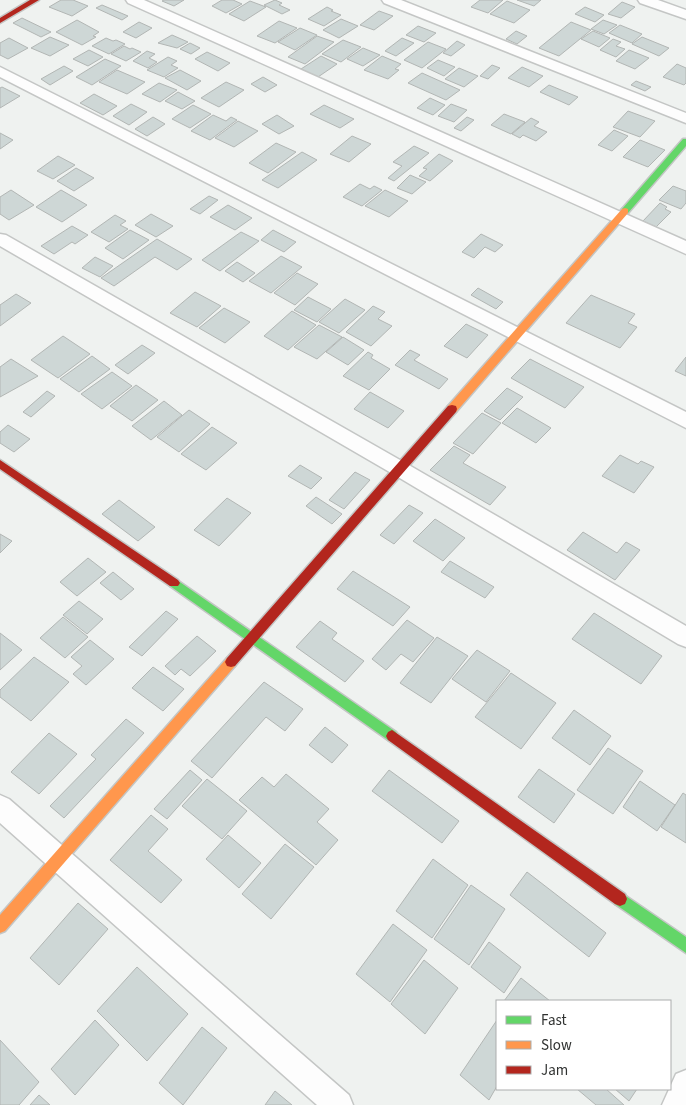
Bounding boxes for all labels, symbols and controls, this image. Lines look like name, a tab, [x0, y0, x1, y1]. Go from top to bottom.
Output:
legend	[496, 1000, 671, 1090]
text: Fast	[541, 1010, 567, 1031]
text: Slow	[541, 1035, 572, 1056]
text: Jam	[541, 1060, 568, 1081]

